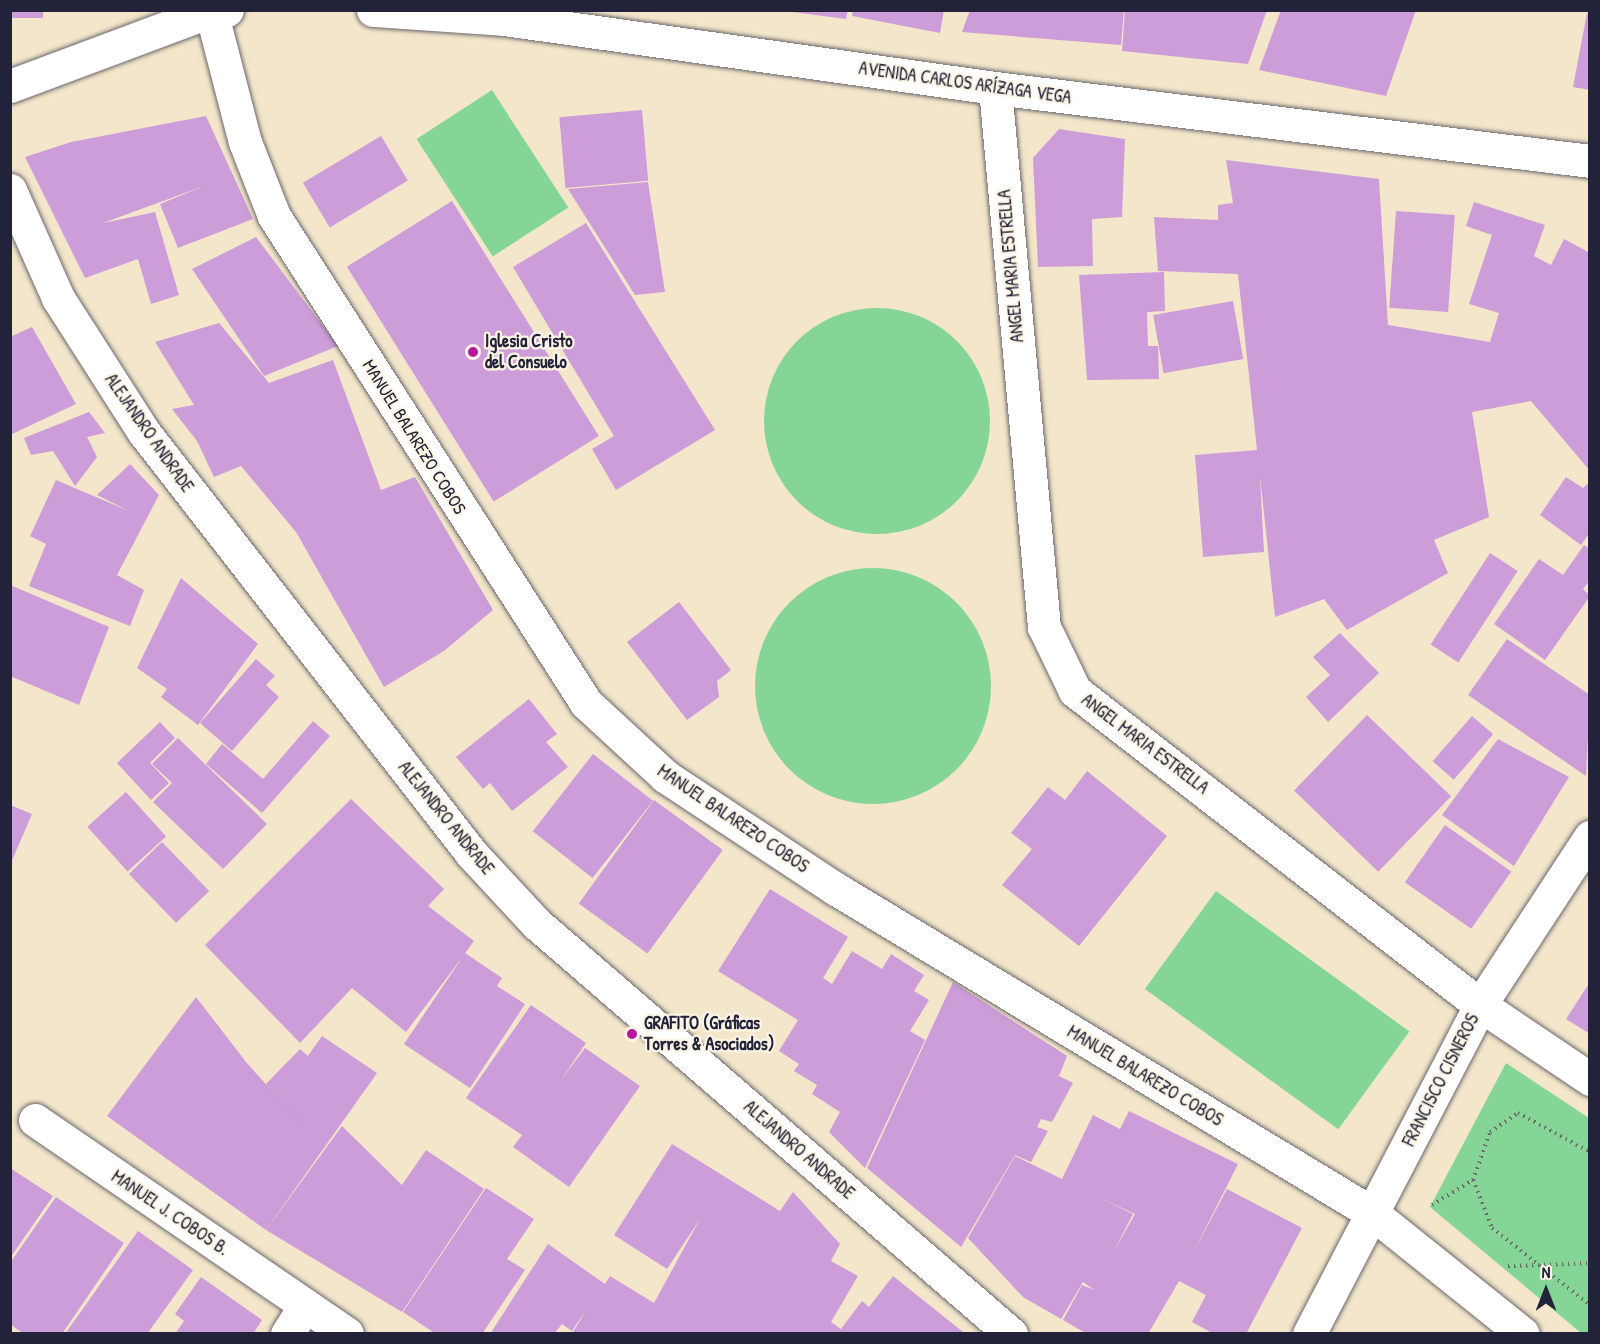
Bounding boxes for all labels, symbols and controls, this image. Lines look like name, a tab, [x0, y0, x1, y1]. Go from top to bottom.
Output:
street label: AVENIDA CARLOS ARÍZAGA VEGA	[857, 57, 1073, 109]
street label: ANGEL MARIA ESTRELLA	[994, 189, 1028, 343]
place label: Iglesia Cristo del Consuelo	[485, 331, 573, 374]
marker: Iglesia Cristo del Consuelo	[466, 345, 480, 359]
street label: MANUEL BALAREZO COBOS	[358, 356, 470, 518]
street label: ALEJANDRO ANDRADE	[100, 370, 198, 496]
street label: ANGEL MARIA ESTRELLA	[1077, 689, 1213, 799]
street label: ALEJANDRO ANDRADE	[394, 757, 498, 879]
street label: MANUEL BALAREZO COBOS	[653, 760, 813, 878]
street label: FRANCISCO CISNEROS	[1398, 1010, 1484, 1150]
place label: GRAFITO (Gráficas Torres & Asociados)	[644, 1013, 774, 1056]
street label: MANUEL BALAREZO COBOS	[1063, 1021, 1227, 1131]
marker: GRAFITO (Gráficas Torres & Asociados)	[625, 1027, 639, 1041]
street label: ALEJANDRO ANDRADE	[739, 1096, 859, 1204]
street label: MANUEL J. COBOS B.	[107, 1166, 233, 1260]
north arrow	[1516, 1260, 1576, 1320]
text: N	[1542, 1261, 1550, 1283]

